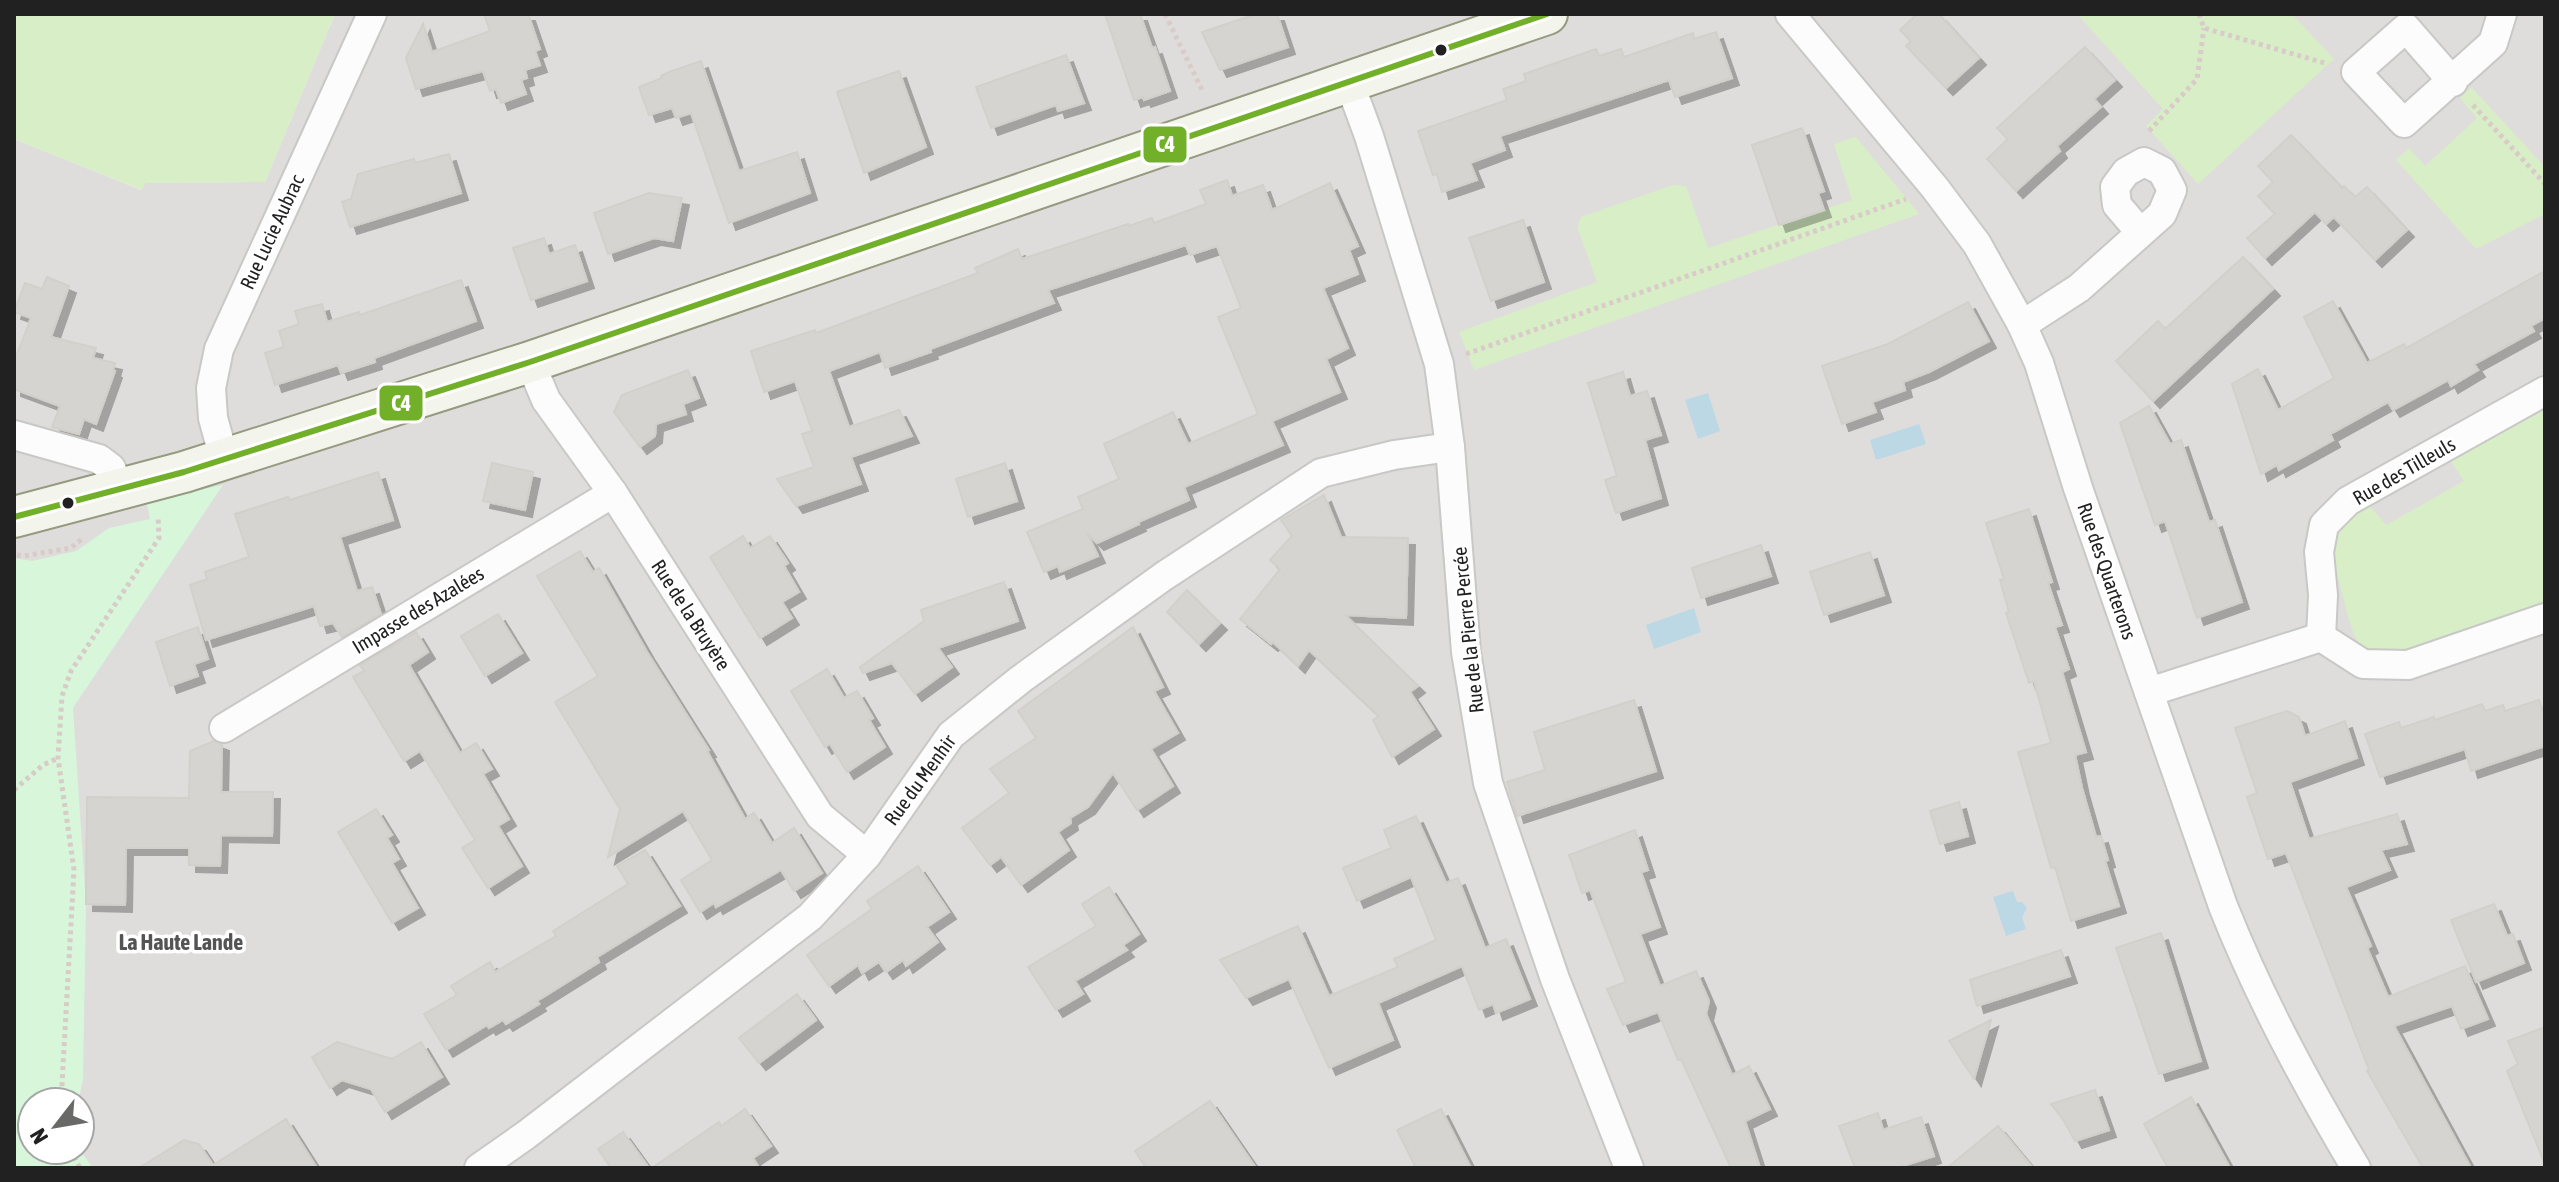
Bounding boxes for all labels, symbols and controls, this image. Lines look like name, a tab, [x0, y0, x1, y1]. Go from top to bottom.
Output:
unlabelled marker	[1433, 42, 1449, 58]
line badge: C4	[1142, 125, 1188, 164]
text: C4	[1155, 131, 1175, 157]
street label: Rue Lucie Aubrac	[235, 170, 308, 293]
line badge: C4	[378, 384, 424, 422]
text: C4	[391, 390, 411, 416]
street label: Rue des Tilleuls	[2348, 432, 2459, 509]
unlabelled marker	[60, 495, 76, 511]
street label: Rue des Quarterons	[2073, 500, 2142, 642]
street label: Rue de la Pierre Percée	[1447, 546, 1488, 714]
street label: Rue de la Bruyère	[647, 555, 736, 674]
street label: Impasse des Azalées	[348, 561, 488, 658]
street label: Rue du Menhir	[879, 729, 961, 829]
district label: La Haute Lande	[119, 929, 243, 955]
north arrow	[16, 1086, 96, 1166]
text: N	[24, 1124, 53, 1149]

